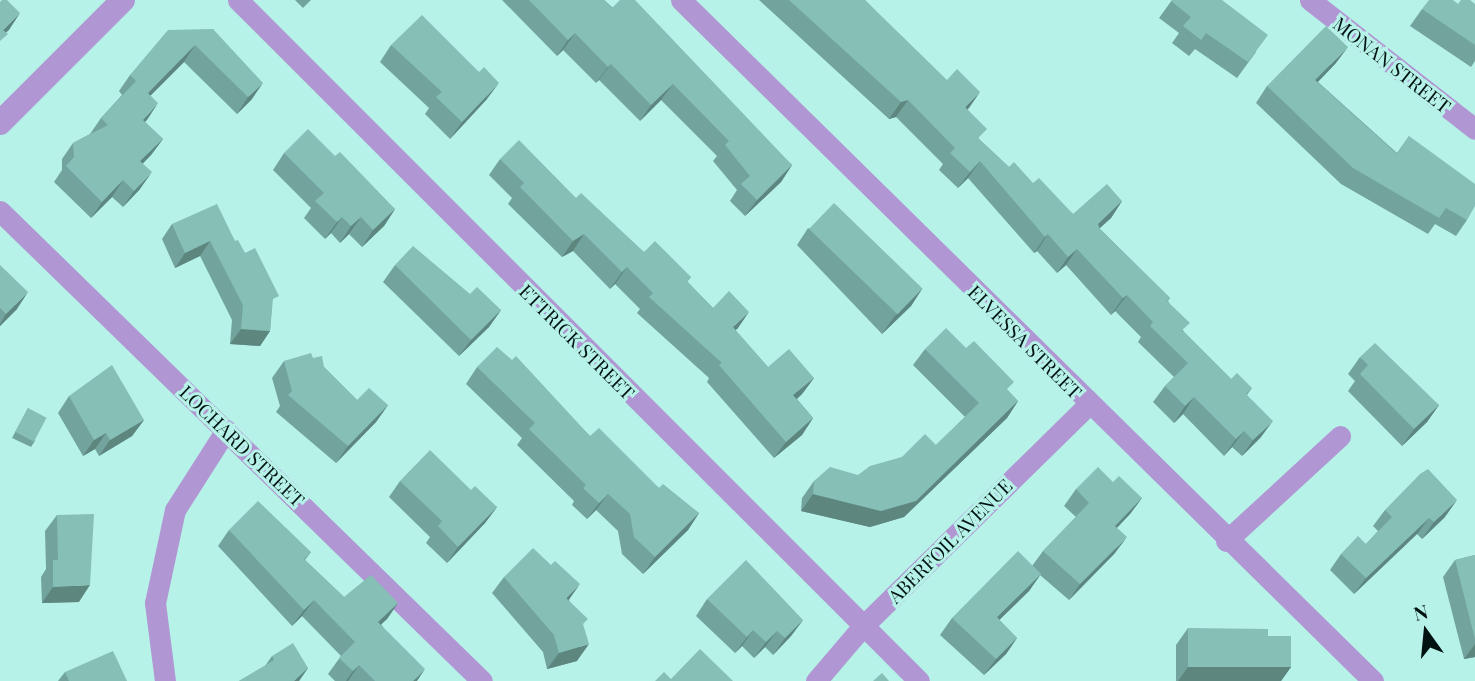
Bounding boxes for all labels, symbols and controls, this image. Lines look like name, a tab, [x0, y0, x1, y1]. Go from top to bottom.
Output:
street label: MONAN STREET	[1329, 12, 1455, 118]
street label: ETTRICK STREET	[515, 280, 639, 404]
street label: ELVESSA STREET	[963, 280, 1087, 404]
street label: LOCHARD STREET	[175, 381, 309, 511]
street label: ABERFOIL AVENUE	[883, 474, 1017, 608]
north arrow	[1391, 597, 1461, 667]
text: N	[1411, 597, 1431, 626]

